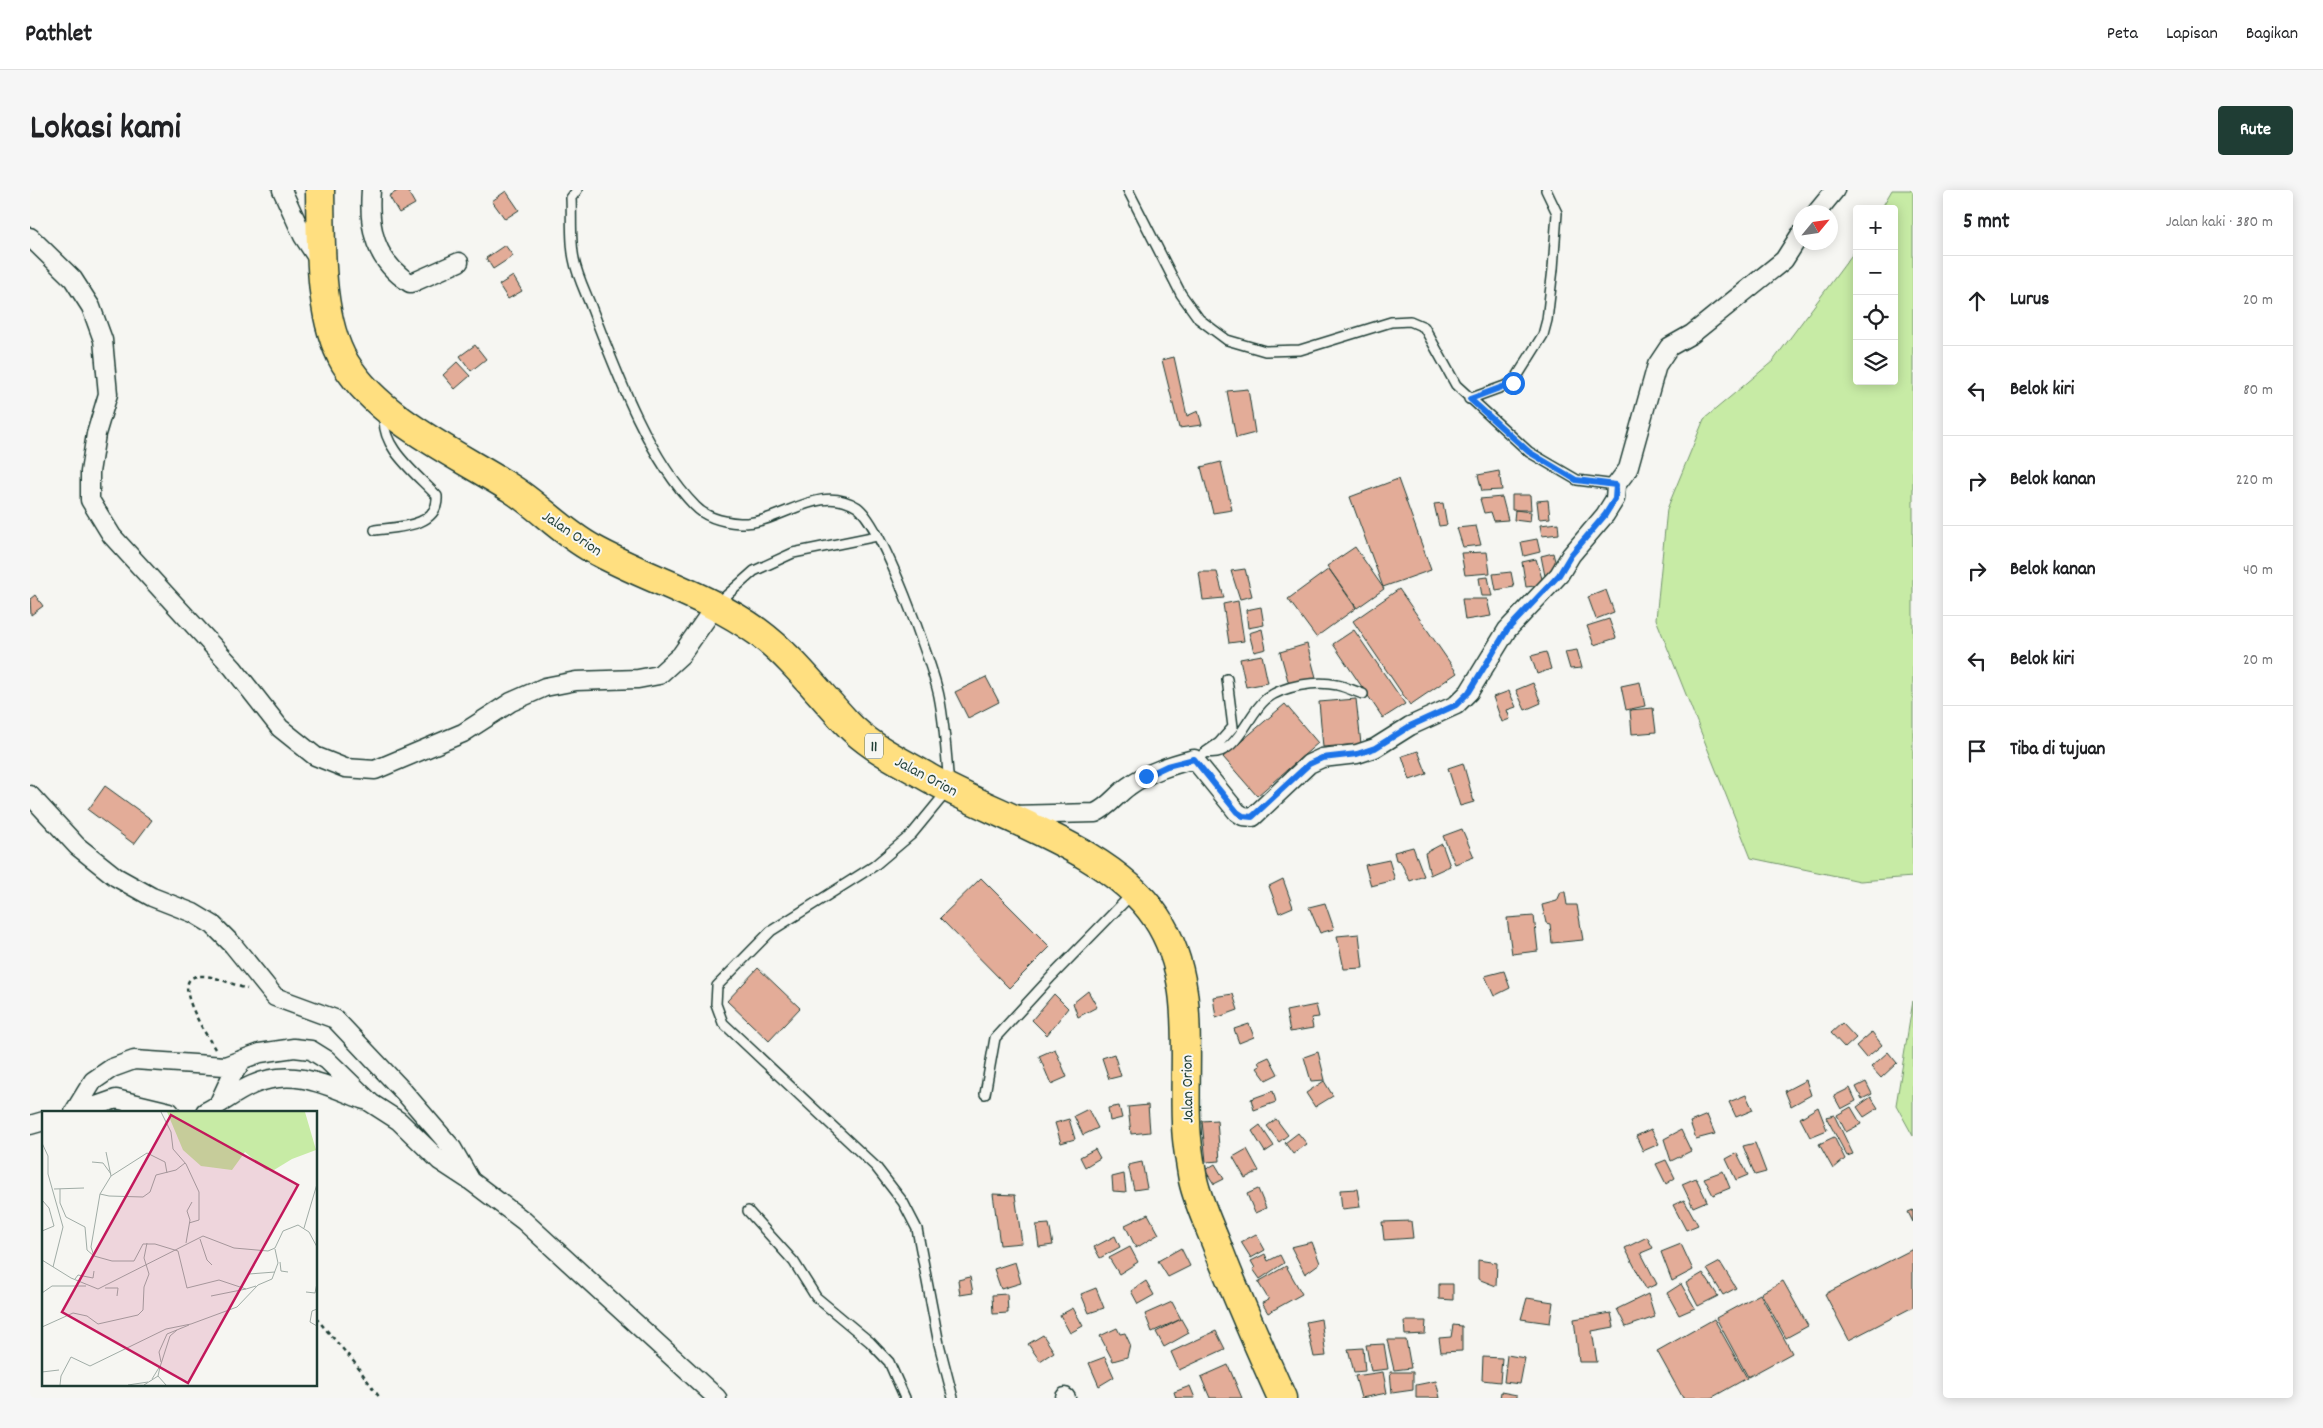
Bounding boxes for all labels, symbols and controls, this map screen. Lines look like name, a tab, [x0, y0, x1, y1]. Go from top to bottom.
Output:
text: Pathlet	[25, 18, 92, 52]
text: Peta	[2107, 22, 2138, 47]
text: Lapisan	[2166, 22, 2218, 47]
text: Bagikan	[2246, 22, 2298, 47]
text: Lokasi kami	[30, 105, 181, 155]
button: Rute	[2218, 106, 2293, 155]
north arrow	[1793, 205, 1838, 250]
map controls	[1853, 205, 1898, 385]
button: +	[1853, 205, 1898, 250]
text: 5 mnt	[1963, 208, 2009, 238]
text: Jalan kaki · 380 m	[2166, 211, 2273, 234]
button: −	[1853, 250, 1898, 295]
icon: ahead	[1963, 287, 1991, 315]
text: Lurus	[2010, 287, 2049, 314]
text: 20 m	[2243, 289, 2273, 312]
button: locate	[1853, 295, 1898, 340]
button: layers	[1853, 340, 1898, 385]
route start	[1502, 372, 1525, 395]
icon: left	[1963, 377, 1991, 405]
text: Belok kiri	[2010, 377, 2074, 404]
text: 80 m	[2243, 379, 2273, 402]
icon: right	[1963, 467, 1991, 495]
text: Belok kanan	[2010, 467, 2096, 494]
text: 220 m	[2236, 469, 2273, 492]
street label: Jalan Orion	[537, 505, 606, 563]
icon: right	[1963, 557, 1991, 585]
text: Belok kanan	[2010, 557, 2096, 584]
text: 40 m	[2243, 559, 2273, 582]
icon: left	[1963, 647, 1991, 675]
text: Belok kiri	[2010, 647, 2074, 674]
text: 20 m	[2243, 649, 2273, 672]
road number: 11	[865, 734, 883, 758]
icon: arrive	[1963, 737, 1991, 765]
text: Tiba di tujuan	[2010, 737, 2105, 764]
street label: Jalan Orion	[890, 751, 961, 803]
route end	[1135, 765, 1158, 788]
street label: Jalan Orion	[1176, 1055, 1201, 1123]
inset map	[42, 1111, 318, 1386]

